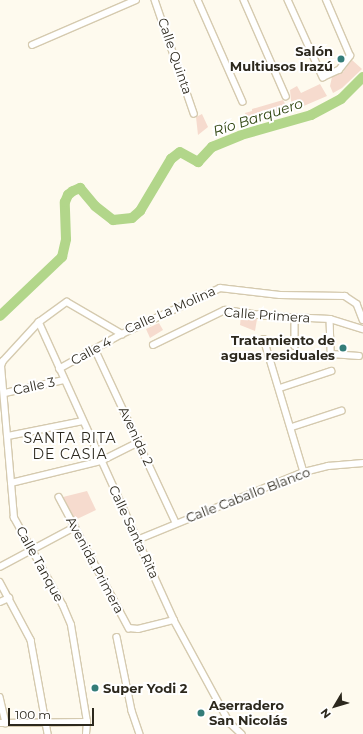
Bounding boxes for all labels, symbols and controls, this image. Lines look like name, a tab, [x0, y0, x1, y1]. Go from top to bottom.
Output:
street label: Calle Quinta	[155, 16, 195, 96]
place label: Salón Multiusos Irazú	[230, 44, 333, 75]
marker: Salón Multiusos Irazú	[336, 54, 346, 64]
water label: Río Barquero	[211, 95, 305, 139]
street label: Calle La Molina	[122, 283, 218, 337]
street label: Calle Primera	[223, 304, 311, 326]
place label: Tratamiento de aguas residuales	[221, 333, 335, 364]
street label: Calle 4	[68, 334, 114, 368]
marker: Tratamiento de aguas residuales	[338, 343, 348, 353]
street label: Calle 3	[12, 374, 56, 398]
street label: Avenida 2	[116, 404, 156, 468]
district label: SANTA RITA DE CASIA	[23, 430, 117, 462]
street label: Calle Caballo Blanco	[184, 464, 312, 526]
street label: Calle Santa Rita	[106, 483, 162, 581]
street label: Avenida Primera	[63, 514, 127, 616]
street label: Calle Tanque	[13, 523, 67, 605]
place label: Super Yodi 2	[103, 680, 187, 696]
marker: Super Yodi 2	[90, 683, 100, 693]
north arrow	[315, 686, 355, 726]
place label: Aserradero San Nicolás	[209, 698, 287, 729]
scale bar	[10, 700, 96, 726]
text: N	[317, 706, 334, 721]
text: 100 m	[15, 707, 51, 722]
marker: Aserradero San Nicolás	[196, 708, 206, 718]

